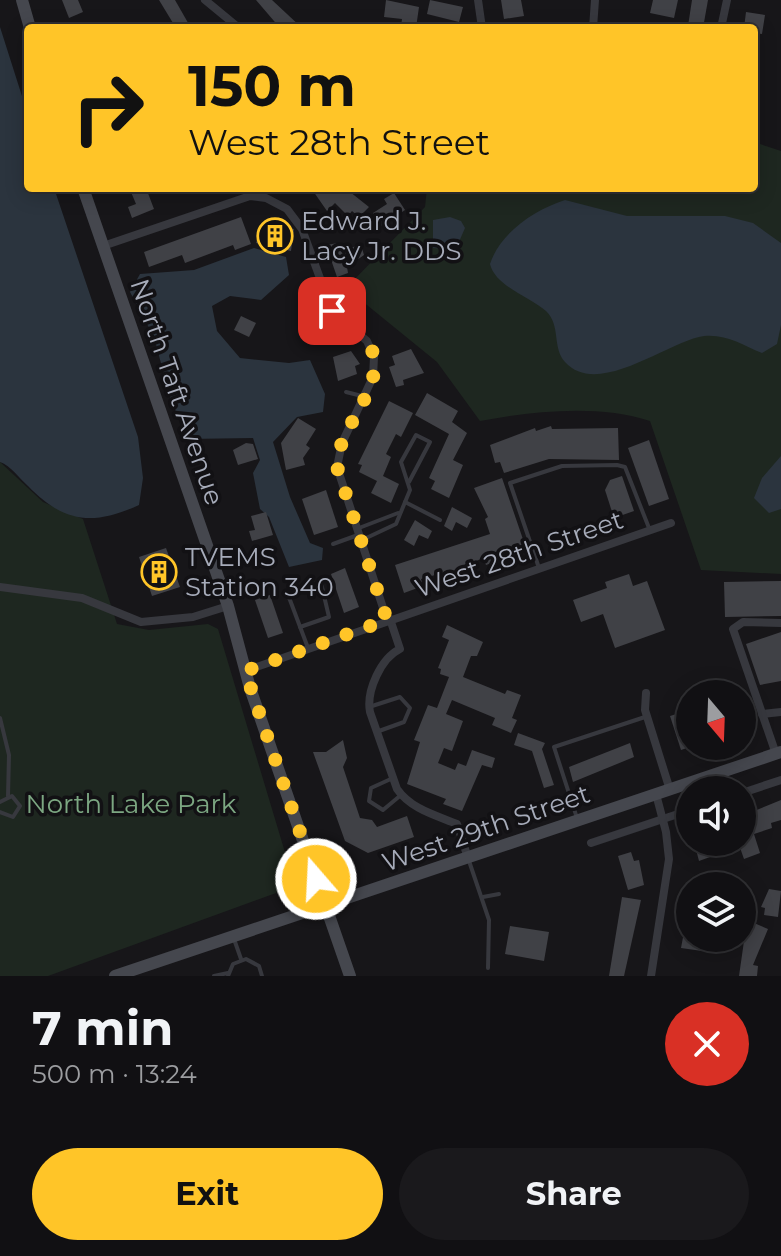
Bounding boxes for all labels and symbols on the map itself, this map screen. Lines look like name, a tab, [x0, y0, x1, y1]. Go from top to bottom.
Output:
place label: Edward J. Lacy Jr. DDS	[301, 205, 462, 267]
building icon: Edward J. Lacy Jr. DDS	[256, 217, 294, 255]
street label: North Taft Avenue	[123, 275, 231, 509]
pin	[298, 277, 366, 345]
street label: West 28th Street	[411, 503, 627, 605]
place label: TVEMS Station 340	[185, 541, 334, 603]
building icon: TVEMS Station 340	[140, 553, 178, 591]
north arrow	[676, 680, 756, 760]
street label: West 29th Street	[378, 777, 594, 879]
park label: North Lake Park	[26, 788, 237, 820]
position arrow	[274, 837, 358, 921]

